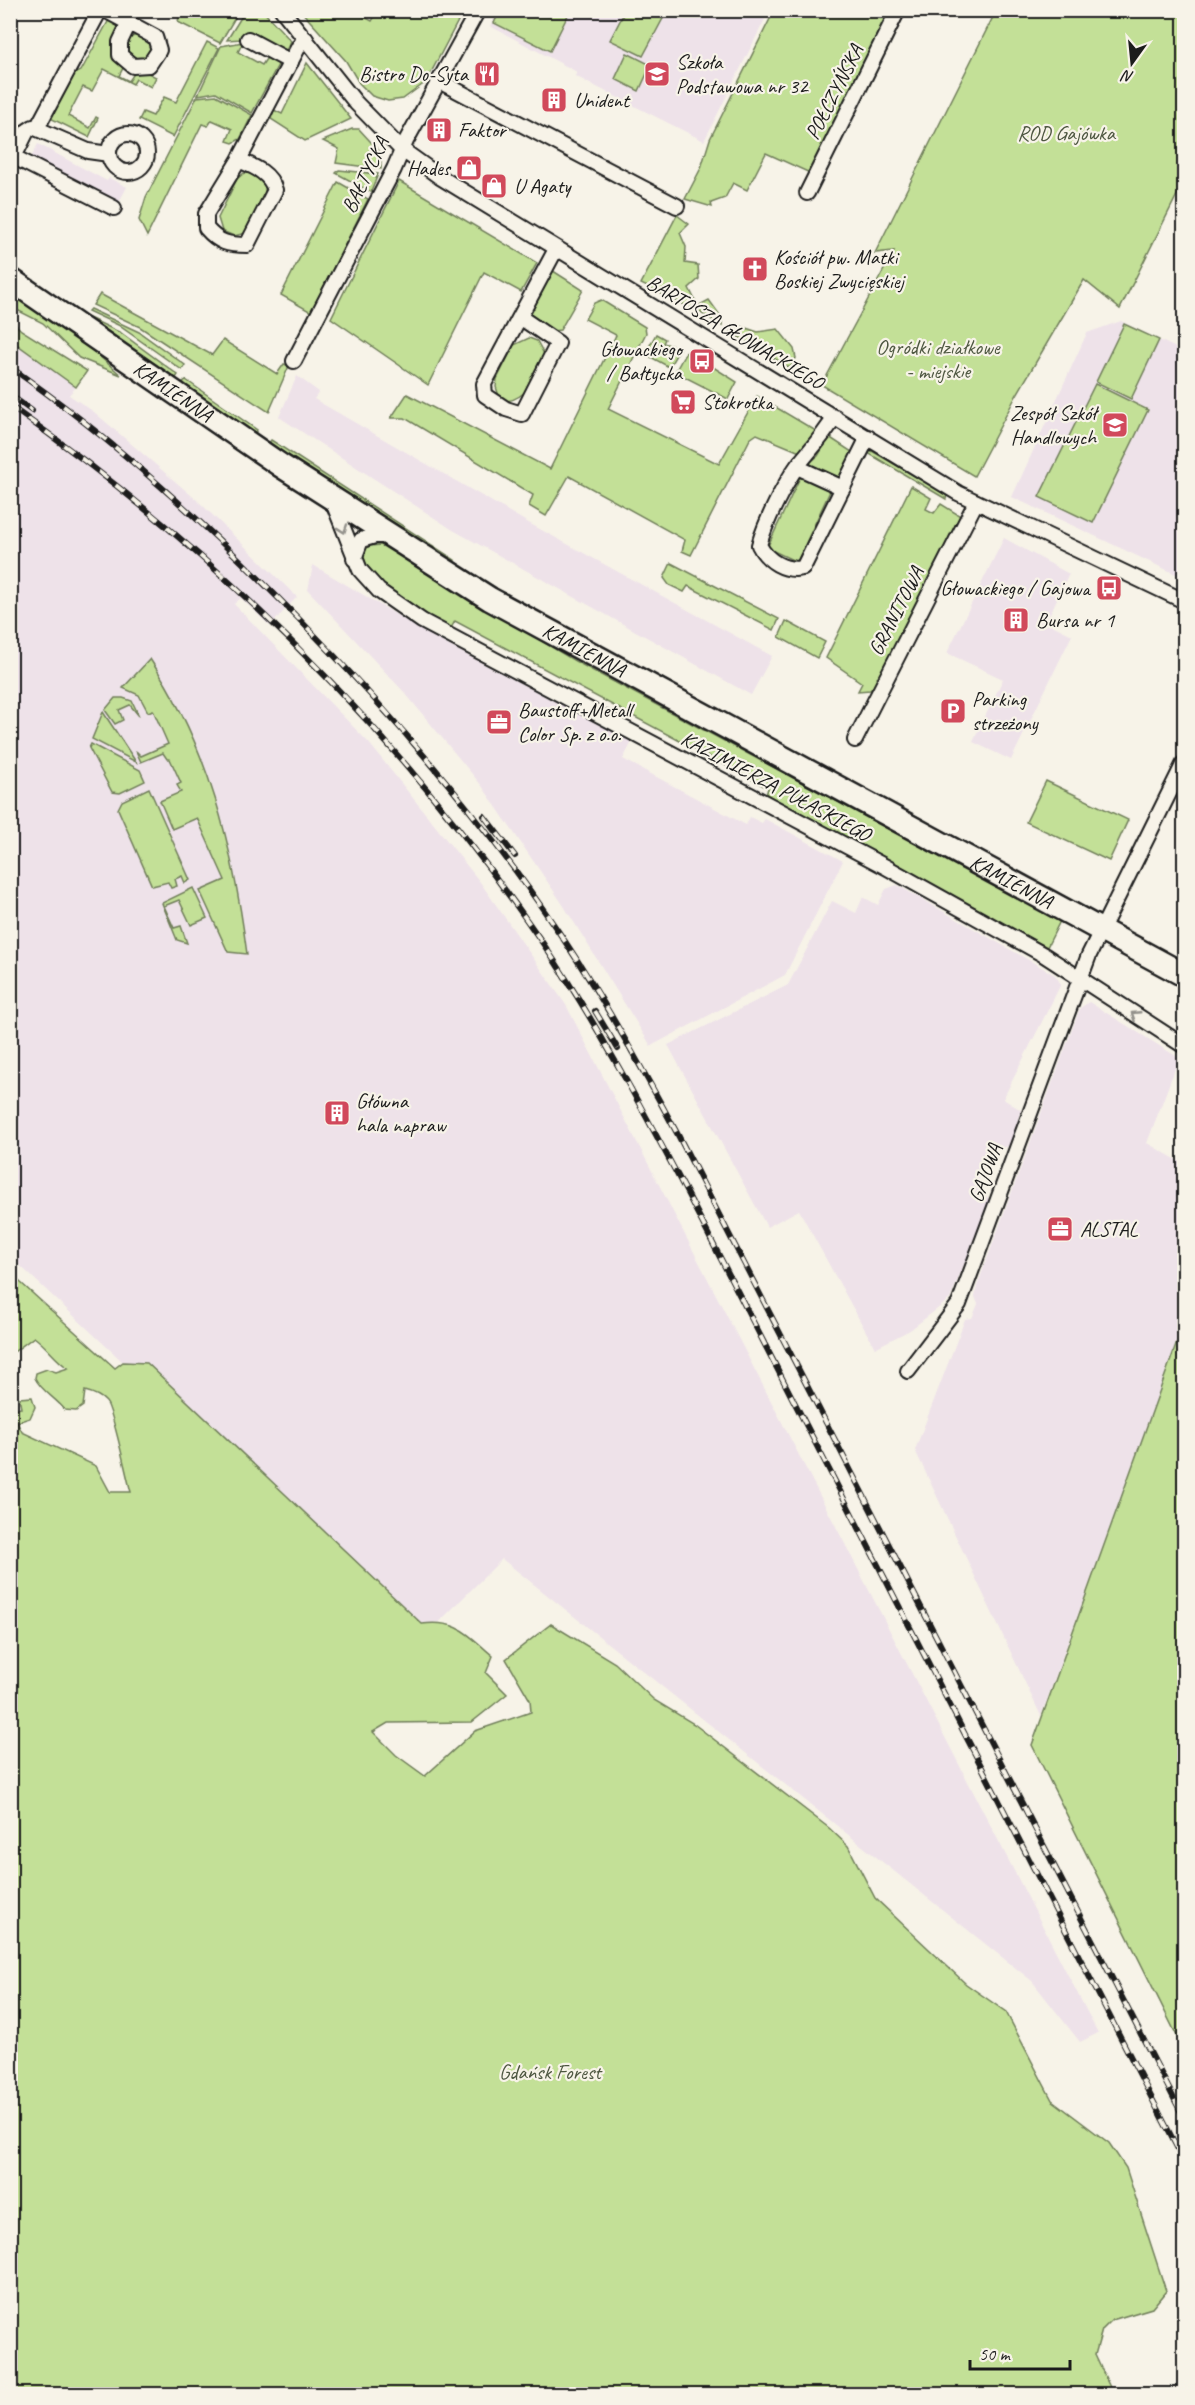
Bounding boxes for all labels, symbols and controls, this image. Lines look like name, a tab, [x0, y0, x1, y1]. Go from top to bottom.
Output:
north arrow	[1102, 33, 1162, 93]
street label: POŁCZYŃSKA	[799, 39, 870, 144]
place label: Szkoła Podstawowa nr 32	[676, 49, 809, 99]
restaurant icon: Bistro Do-Syta	[472, 59, 502, 89]
school or university icon: Szkoła Podstawowa nr 32	[642, 59, 672, 89]
place label: Bistro Do-Syta	[359, 61, 470, 87]
text: N	[1118, 65, 1136, 87]
building icon: Unident	[539, 85, 569, 115]
place label: Unident	[574, 87, 631, 113]
building icon: Faktor	[424, 115, 454, 145]
place label: Faktor	[458, 117, 507, 143]
park label: ROD Gajówka	[1017, 120, 1117, 146]
street label: BAŁTYCKA	[336, 132, 395, 217]
shop icon: Hades	[454, 153, 484, 183]
place label: Hades	[407, 155, 452, 181]
shop icon: U Agaty	[479, 171, 509, 201]
place label: U Agaty	[514, 173, 572, 199]
place label: Kościół pw. Matki Boskiej Zwycięskiej	[774, 244, 907, 294]
church icon: Kościół pw. Matki Boskiej Zwycięskiej	[740, 254, 770, 284]
street label: BARTOSZA GŁOWACKIEGO	[642, 269, 831, 397]
park label: Ogródki działkowe - miejskie	[876, 334, 1001, 384]
place label: Głowackiego / Bałtycka	[600, 336, 685, 386]
bus stop icon: Głowackiego / Bałtycka	[687, 346, 717, 376]
street label: KAMIENNA	[129, 355, 219, 428]
supermarket icon: Stokrotka	[668, 387, 698, 417]
place label: Stokrotka	[702, 389, 775, 415]
place label: Zespół Szkół Handlowych	[1010, 400, 1100, 450]
school or university icon: Zespół Szkół Handlowych	[1100, 410, 1130, 440]
one-way arrow	[335, 523, 348, 534]
street label: GRANITOWA	[863, 561, 930, 660]
bus stop icon: Głowackiego / Gajowa	[1094, 573, 1124, 603]
place label: Głowackiego / Gajowa	[940, 575, 1092, 601]
building icon: Bursa nr 1	[1001, 605, 1031, 635]
place label: Bursa nr 1	[1036, 607, 1116, 633]
street label: KAMIENNA	[538, 617, 631, 684]
place label: Parking strzeżony	[972, 686, 1040, 736]
parking icon: Parking strzeżony	[938, 696, 968, 726]
place label: Baustoff+Metall Color Sp. z o.o.	[518, 697, 635, 747]
office icon: Baustoff+Metall Color Sp. z o.o.	[484, 707, 514, 737]
street label: KAZIMIERZA PUŁASKIEGO	[677, 725, 877, 848]
street label: KAMIENNA	[966, 849, 1059, 915]
one-way arrow	[1131, 1010, 1141, 1022]
place label: Główna hala napraw	[356, 1088, 448, 1138]
building icon: Główna hala napraw	[322, 1098, 352, 1128]
street label: GAJOWA	[962, 1140, 1008, 1206]
office icon: ALSTAL	[1045, 1214, 1075, 1244]
place label: ALSTAL	[1080, 1216, 1139, 1242]
park label: Gdańsk Forest	[499, 2059, 603, 2085]
scale bar	[970, 2333, 1070, 2371]
text: 50 m	[979, 2343, 1012, 2365]

